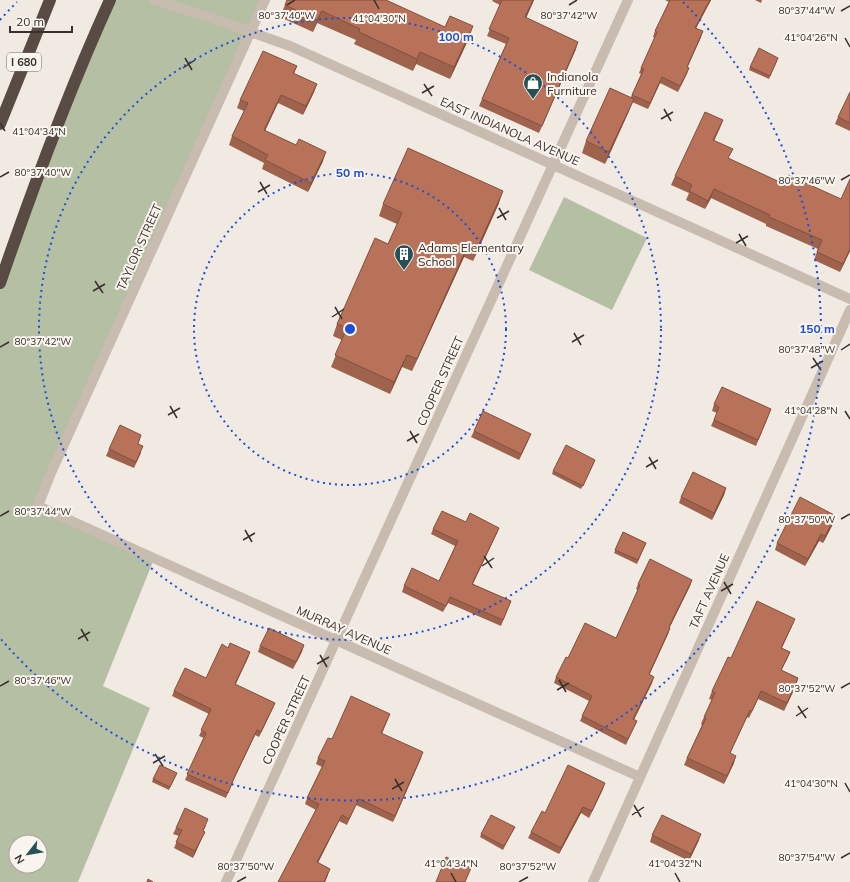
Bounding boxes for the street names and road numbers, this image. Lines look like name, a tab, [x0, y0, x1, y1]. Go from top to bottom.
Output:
road number: I 680	[7, 53, 41, 71]
street label: EAST INDIANOLA AVENUE	[438, 93, 582, 169]
street label: TAYLOR STREET	[113, 201, 165, 292]
street label: COOPER STREET	[413, 333, 467, 428]
street label: TAFT AVENUE	[686, 551, 732, 631]
street label: MURRAY AVENUE	[294, 602, 394, 658]
street label: COOPER STREET	[259, 672, 314, 767]

